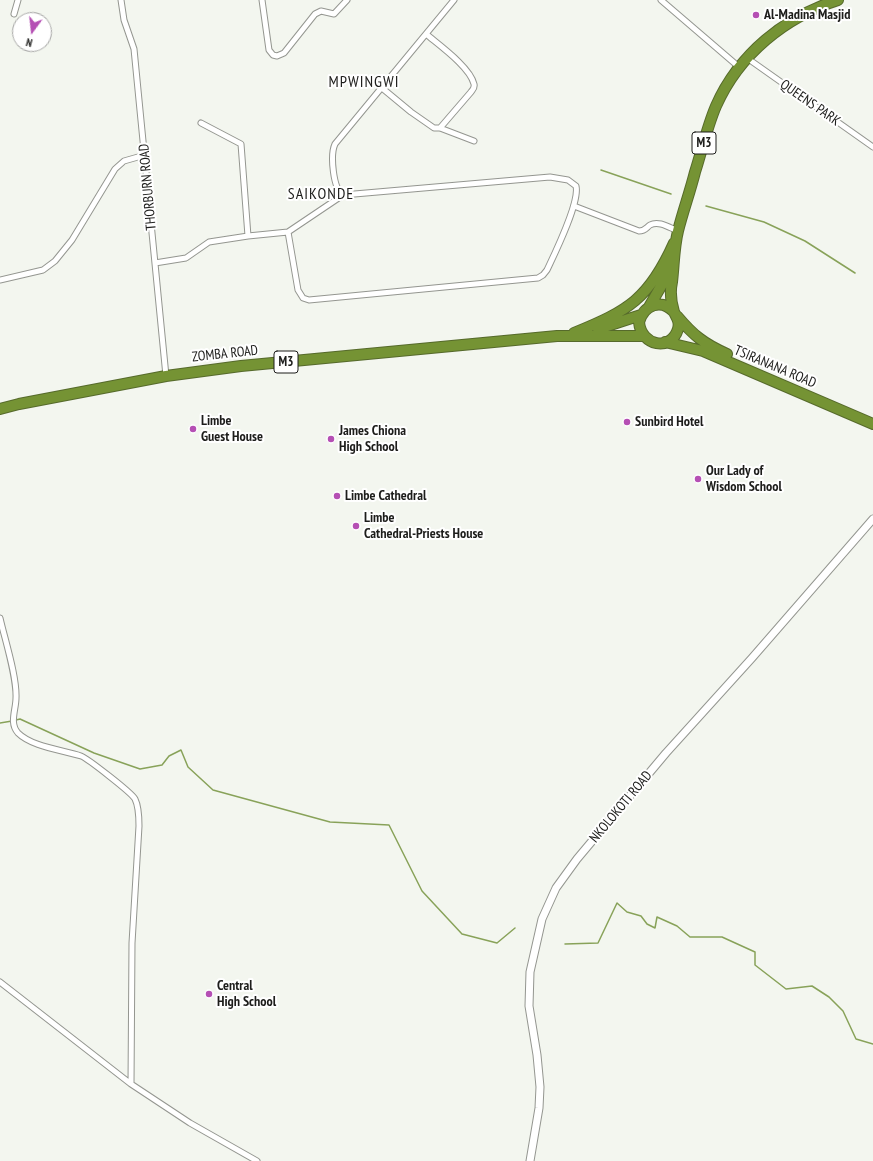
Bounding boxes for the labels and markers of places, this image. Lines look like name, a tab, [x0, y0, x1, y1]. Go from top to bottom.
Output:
place label: Al-Madina Masjid	[764, 7, 850, 23]
marker: Al-Madina Masjid	[751, 10, 761, 20]
place label: Limbe Guest House	[201, 413, 263, 446]
place label: Sunbird Hotel	[635, 414, 703, 430]
marker: Sunbird Hotel	[622, 417, 632, 427]
place label: James Chiona High School	[339, 423, 406, 456]
marker: Limbe Guest House	[188, 424, 198, 434]
marker: James Chiona High School	[326, 434, 336, 444]
place label: Our Lady of Wisdom School	[706, 463, 782, 496]
marker: Our Lady of Wisdom School	[693, 474, 703, 484]
place label: Limbe Cathedral	[345, 488, 426, 504]
marker: Limbe Cathedral	[332, 491, 342, 501]
place label: Limbe Cathedral-Priests House	[364, 510, 483, 542]
marker: Limbe Cathedral-Priests House	[351, 521, 361, 531]
place label: Central High School	[217, 978, 276, 1010]
marker: Central High School	[204, 989, 214, 999]

